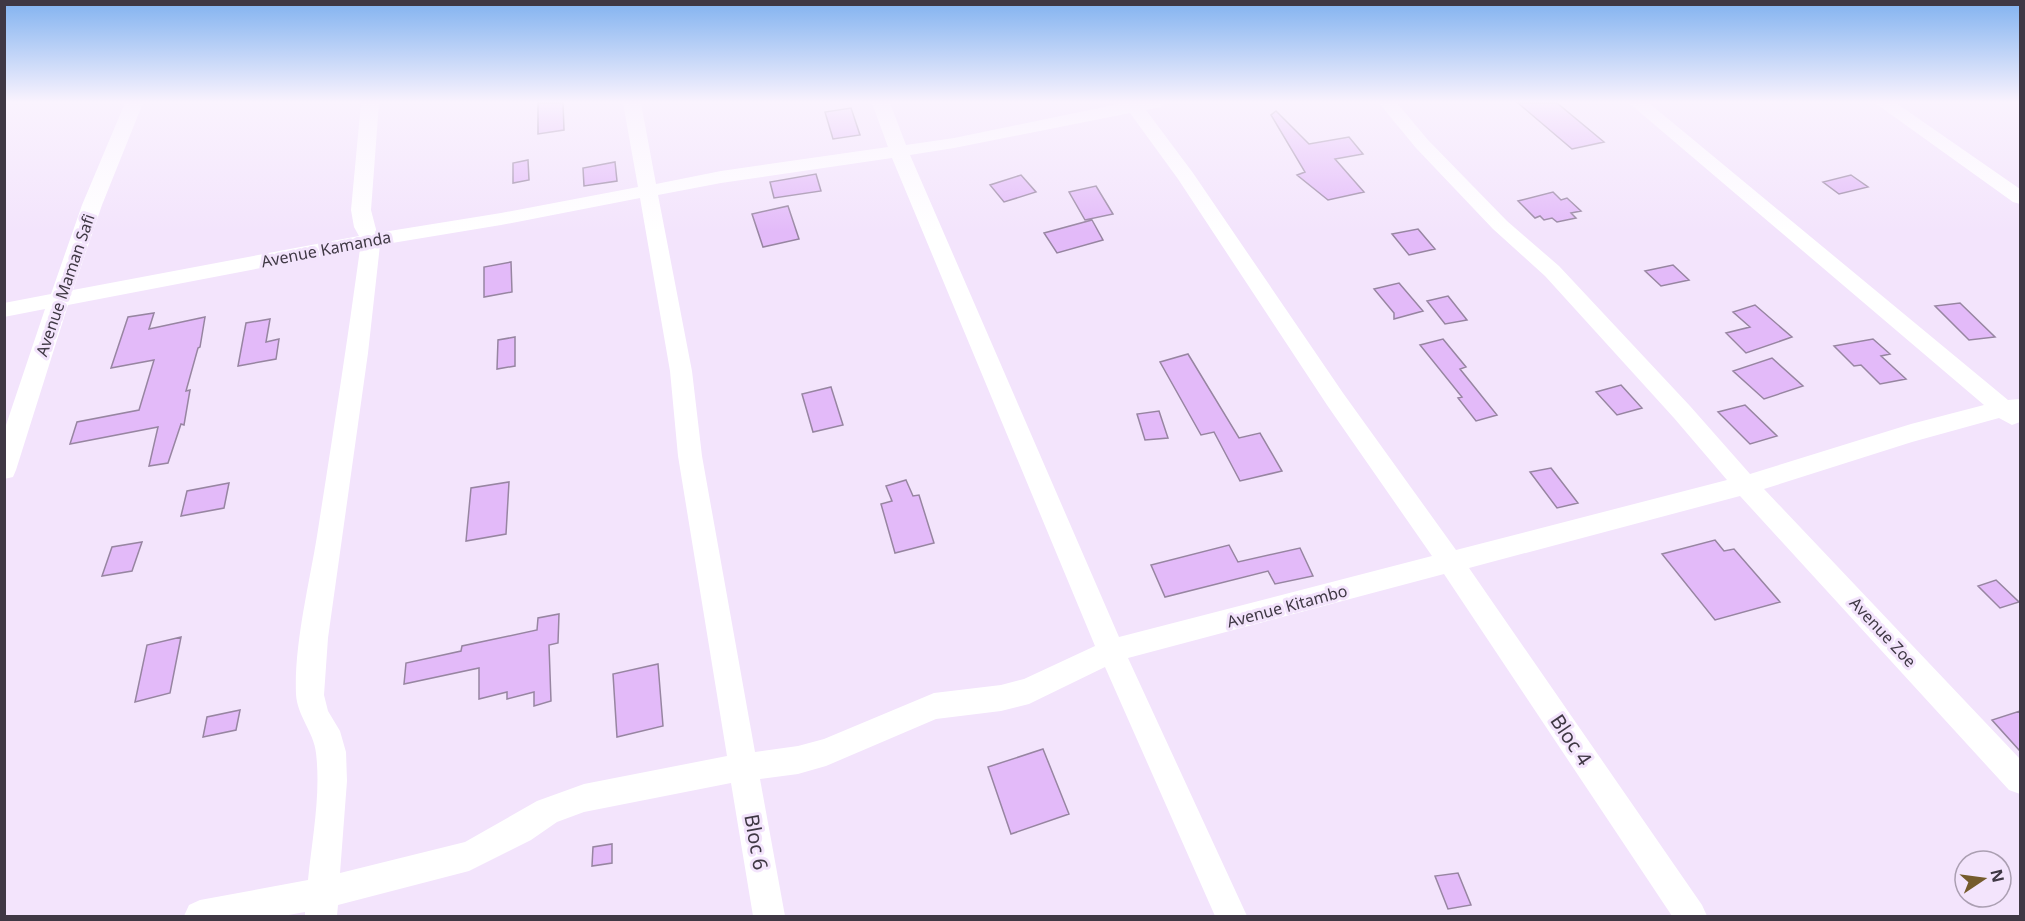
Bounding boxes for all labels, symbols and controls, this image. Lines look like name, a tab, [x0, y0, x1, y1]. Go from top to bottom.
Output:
street label: Avenue Maman Safi	[30, 211, 100, 359]
street label: Avenue Kamanda	[259, 226, 393, 272]
street label: Avenue Kitambo	[1224, 579, 1350, 633]
street label: Avenue Zoe	[1845, 592, 1921, 672]
street label: Bloc 4	[1544, 709, 1599, 771]
street label: Bloc 6	[738, 812, 775, 872]
north arrow	[1953, 849, 2013, 909]
text: N	[1985, 867, 2010, 884]

